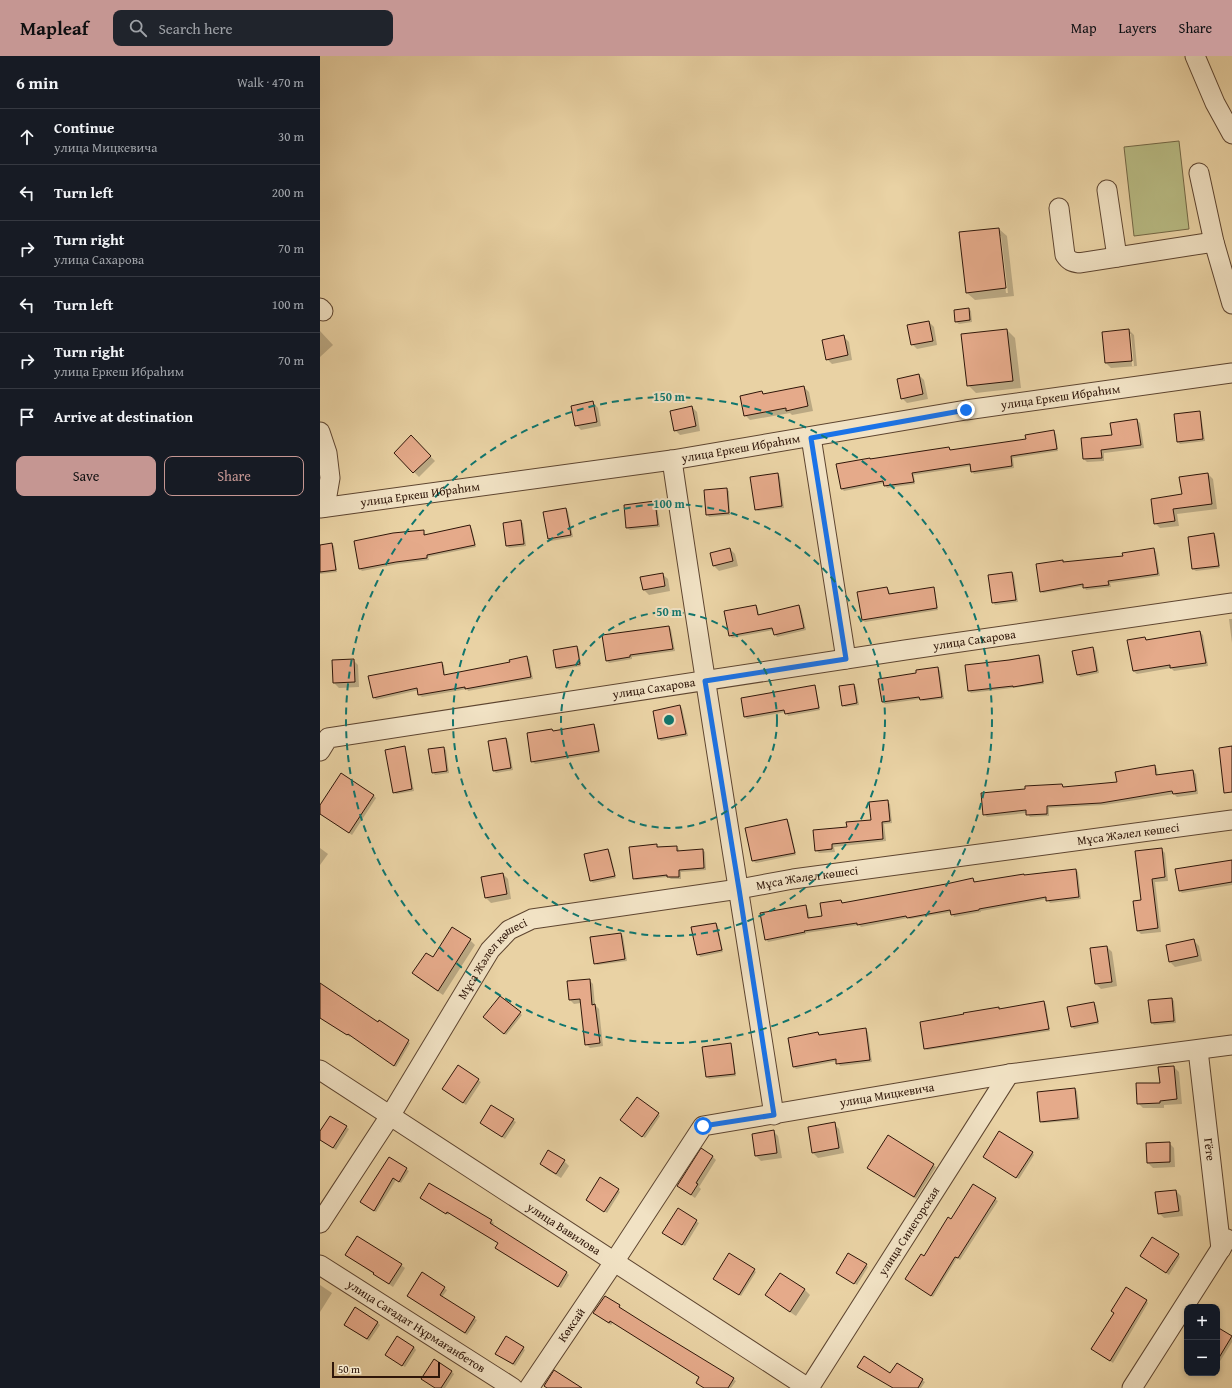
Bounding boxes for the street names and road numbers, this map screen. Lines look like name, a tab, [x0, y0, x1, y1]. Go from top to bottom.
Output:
street label: улица Еркеш Ибраһим	[999, 380, 1122, 413]
street label: улица Еркеш Ибраһим	[679, 429, 802, 466]
street label: улица Еркеш Ибраһим	[358, 477, 481, 511]
street label: улица Сахарова	[931, 625, 1017, 654]
street label: улица Сахарова	[610, 673, 697, 703]
street label: Мұса Жәлел көшесі	[1076, 818, 1181, 849]
street label: Мұса Жәлел көшесі	[755, 861, 860, 894]
street label: Мұса Жәлел көшесі	[453, 913, 530, 1002]
street label: улица Мицкевича	[837, 1078, 936, 1111]
street label: Гёте	[1200, 1137, 1220, 1162]
street label: улица Синегорская	[873, 1183, 943, 1279]
street label: улица Вавилова	[523, 1198, 605, 1259]
street label: улица Сағадат Нұрмағанбетов	[343, 1275, 489, 1376]
street label: Көксай	[553, 1304, 589, 1345]

